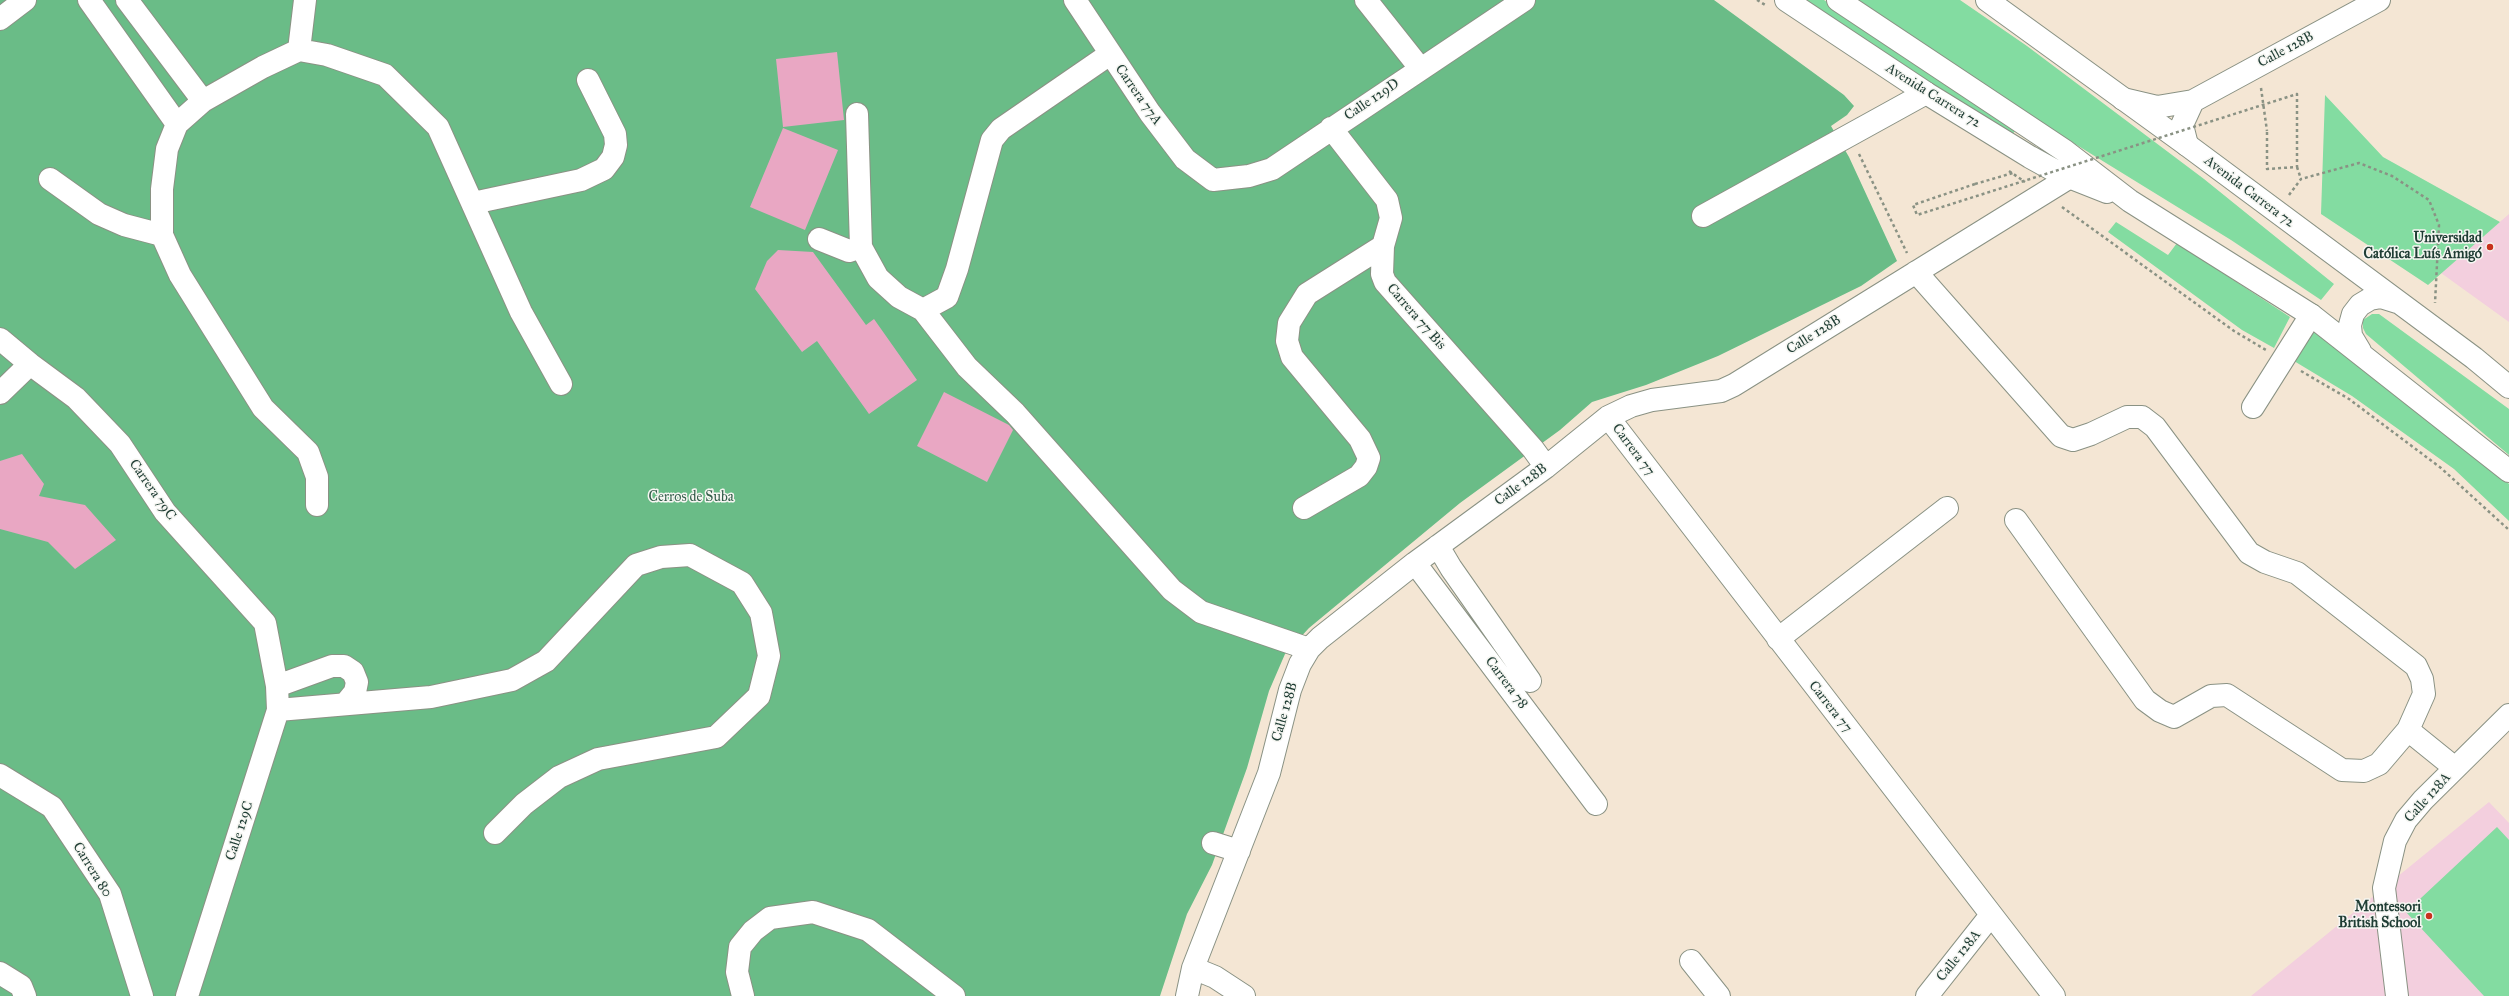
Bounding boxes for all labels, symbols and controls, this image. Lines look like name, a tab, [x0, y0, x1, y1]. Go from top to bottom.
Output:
street label: Calle 128B	[2255, 28, 2317, 72]
street label: Avenida Carrera 72	[1882, 60, 1984, 132]
street label: Carrera 77A	[1111, 61, 1165, 129]
street label: Calle 129D	[1341, 75, 1403, 125]
street label: Avenida Carrera 72	[2200, 153, 2298, 231]
place label: Universidad Católica Luís Amigó	[2364, 231, 2482, 264]
marker: Universidad Católica Luís Amigó	[2485, 242, 2495, 252]
street label: Carrera 77 Bis	[1383, 281, 1449, 353]
street label: Calle 128B	[1784, 312, 1844, 358]
street label: Carrera 77	[1608, 421, 1658, 479]
street label: Carrera 79C	[125, 456, 179, 524]
street label: Calle 128B	[1491, 460, 1551, 510]
park label: Cerros de Suba	[648, 490, 734, 506]
street label: Carrera 78	[1481, 654, 1531, 712]
street label: Carrera 77	[1805, 678, 1855, 736]
street label: Calle 128B	[1269, 680, 1301, 744]
street label: Calle 128A	[2401, 770, 2455, 826]
street label: Calle 129C	[223, 799, 257, 863]
street label: Carrera 80	[69, 839, 115, 901]
place label: Montessori British School	[2338, 900, 2421, 932]
marker: Montessori British School	[2424, 911, 2434, 921]
street label: Calle 128A	[1933, 927, 1985, 985]

